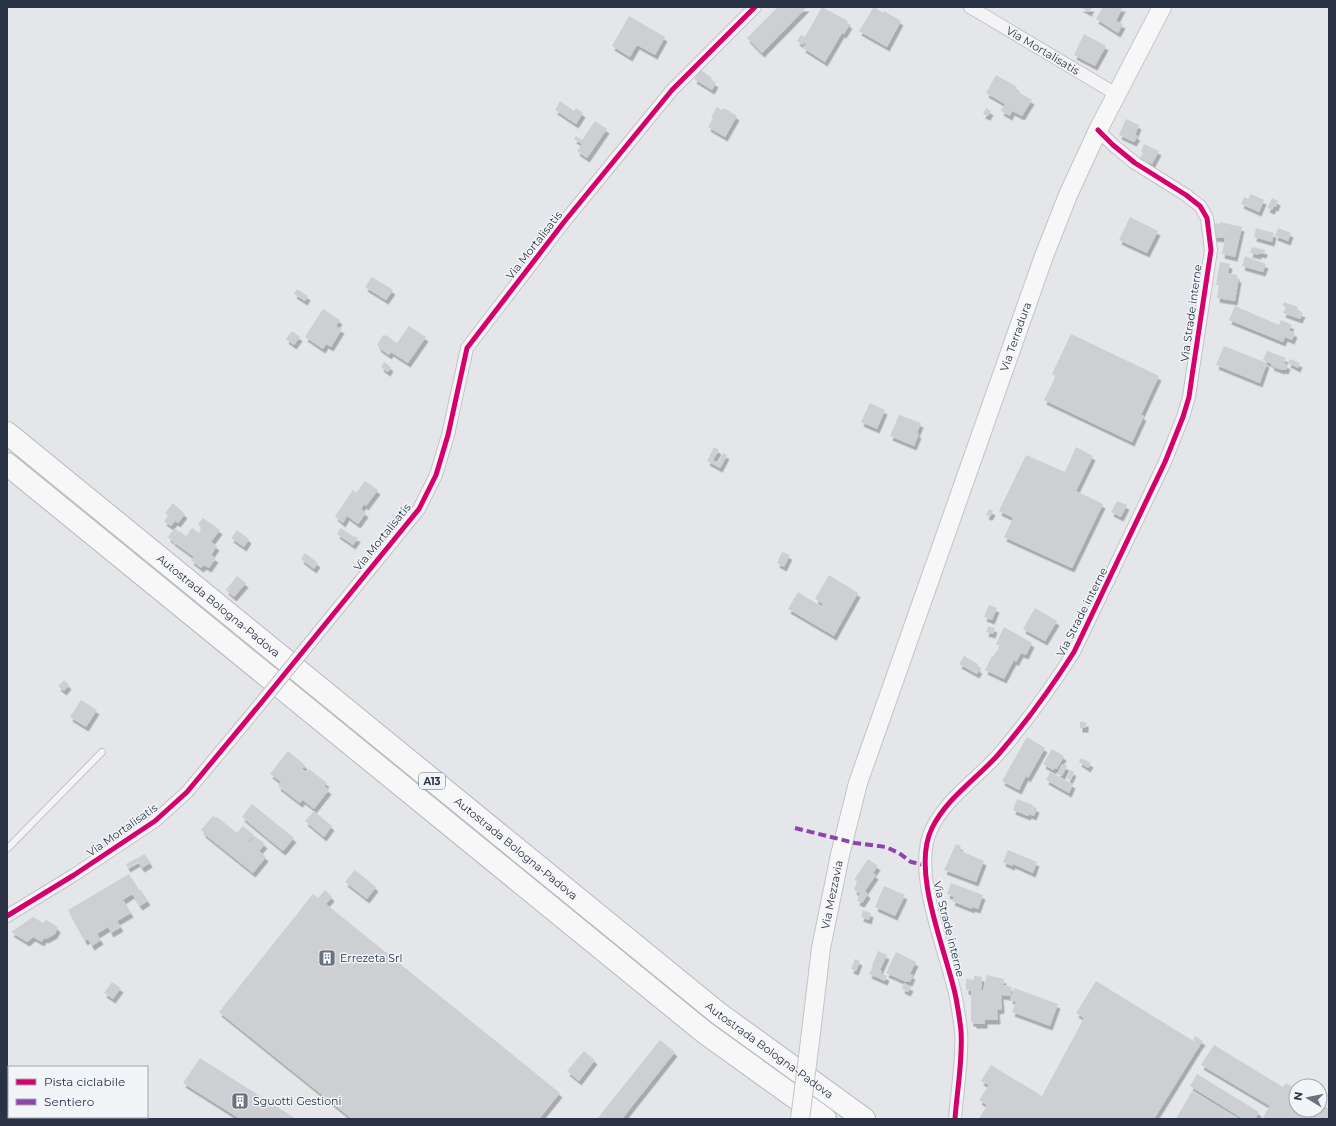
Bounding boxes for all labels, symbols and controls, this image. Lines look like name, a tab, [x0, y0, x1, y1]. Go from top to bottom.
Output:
street label: Via Mortalisatis	[1004, 23, 1083, 78]
street label: Via Mortalisatis	[503, 207, 565, 282]
street label: Via Strade interne	[1177, 263, 1205, 363]
street label: Via Terradura	[997, 300, 1034, 373]
street label: Via Mortalisatis	[350, 500, 414, 574]
street label: Autostrada Bologna-Padova	[154, 551, 283, 660]
street label: Via Strade interne	[1053, 565, 1111, 659]
road number: A13	[419, 773, 445, 789]
street label: Autostrada Bologna-Padova	[452, 794, 581, 903]
street label: Via Mortalisatis	[84, 800, 161, 860]
street label: Via Mezzavia	[818, 859, 846, 930]
street label: Via Strade interne	[930, 880, 968, 979]
building icon: Errezeta Srl	[317, 948, 337, 968]
place label: Errezeta Srl	[340, 951, 402, 965]
street label: Autostrada Bologna-Padova	[703, 999, 836, 1101]
legend	[8, 1066, 148, 1118]
text: Pista ciclabile	[44, 1074, 125, 1089]
north arrow	[1288, 1078, 1328, 1118]
building icon: Sguotti Gestioni	[230, 1091, 250, 1111]
text: N	[1290, 1091, 1306, 1102]
text: Sentiero	[44, 1094, 94, 1109]
place label: Sguotti Gestioni	[253, 1094, 341, 1108]

